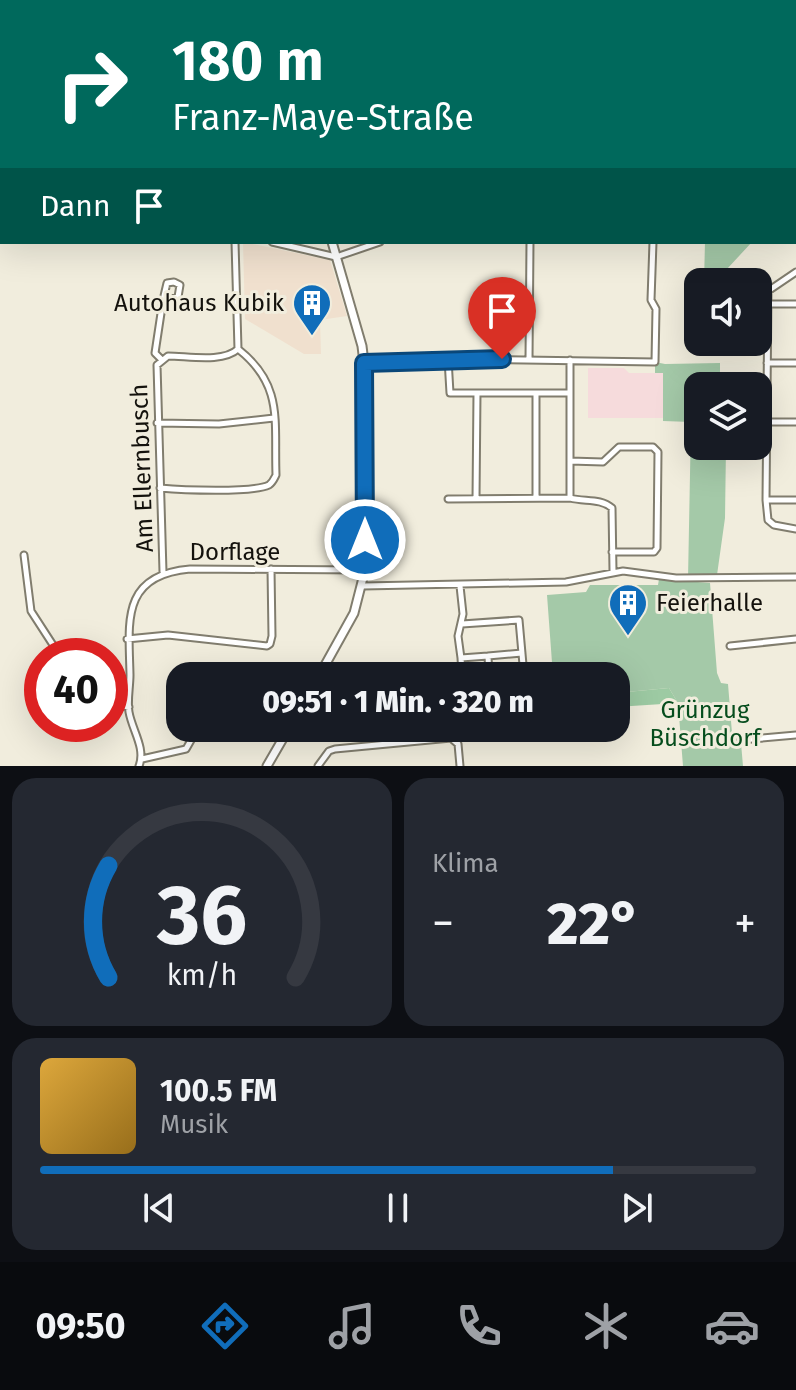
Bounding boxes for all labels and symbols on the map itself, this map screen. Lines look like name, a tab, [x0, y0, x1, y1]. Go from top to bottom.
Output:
pin	[468, 277, 536, 359]
building icon: Autohaus Kubik	[291, 282, 333, 337]
place label: Autohaus Kubik	[114, 289, 285, 317]
street label: Am Ellernbusch	[125, 383, 159, 553]
position arrow	[323, 498, 407, 582]
street label: Dorflage	[190, 538, 280, 566]
building icon: Feierhalle	[607, 582, 649, 637]
place label: Feierhalle	[656, 589, 763, 617]
speed limit sign: 40	[24, 638, 128, 742]
park label: Grünzug Büschdorf	[650, 696, 762, 752]

